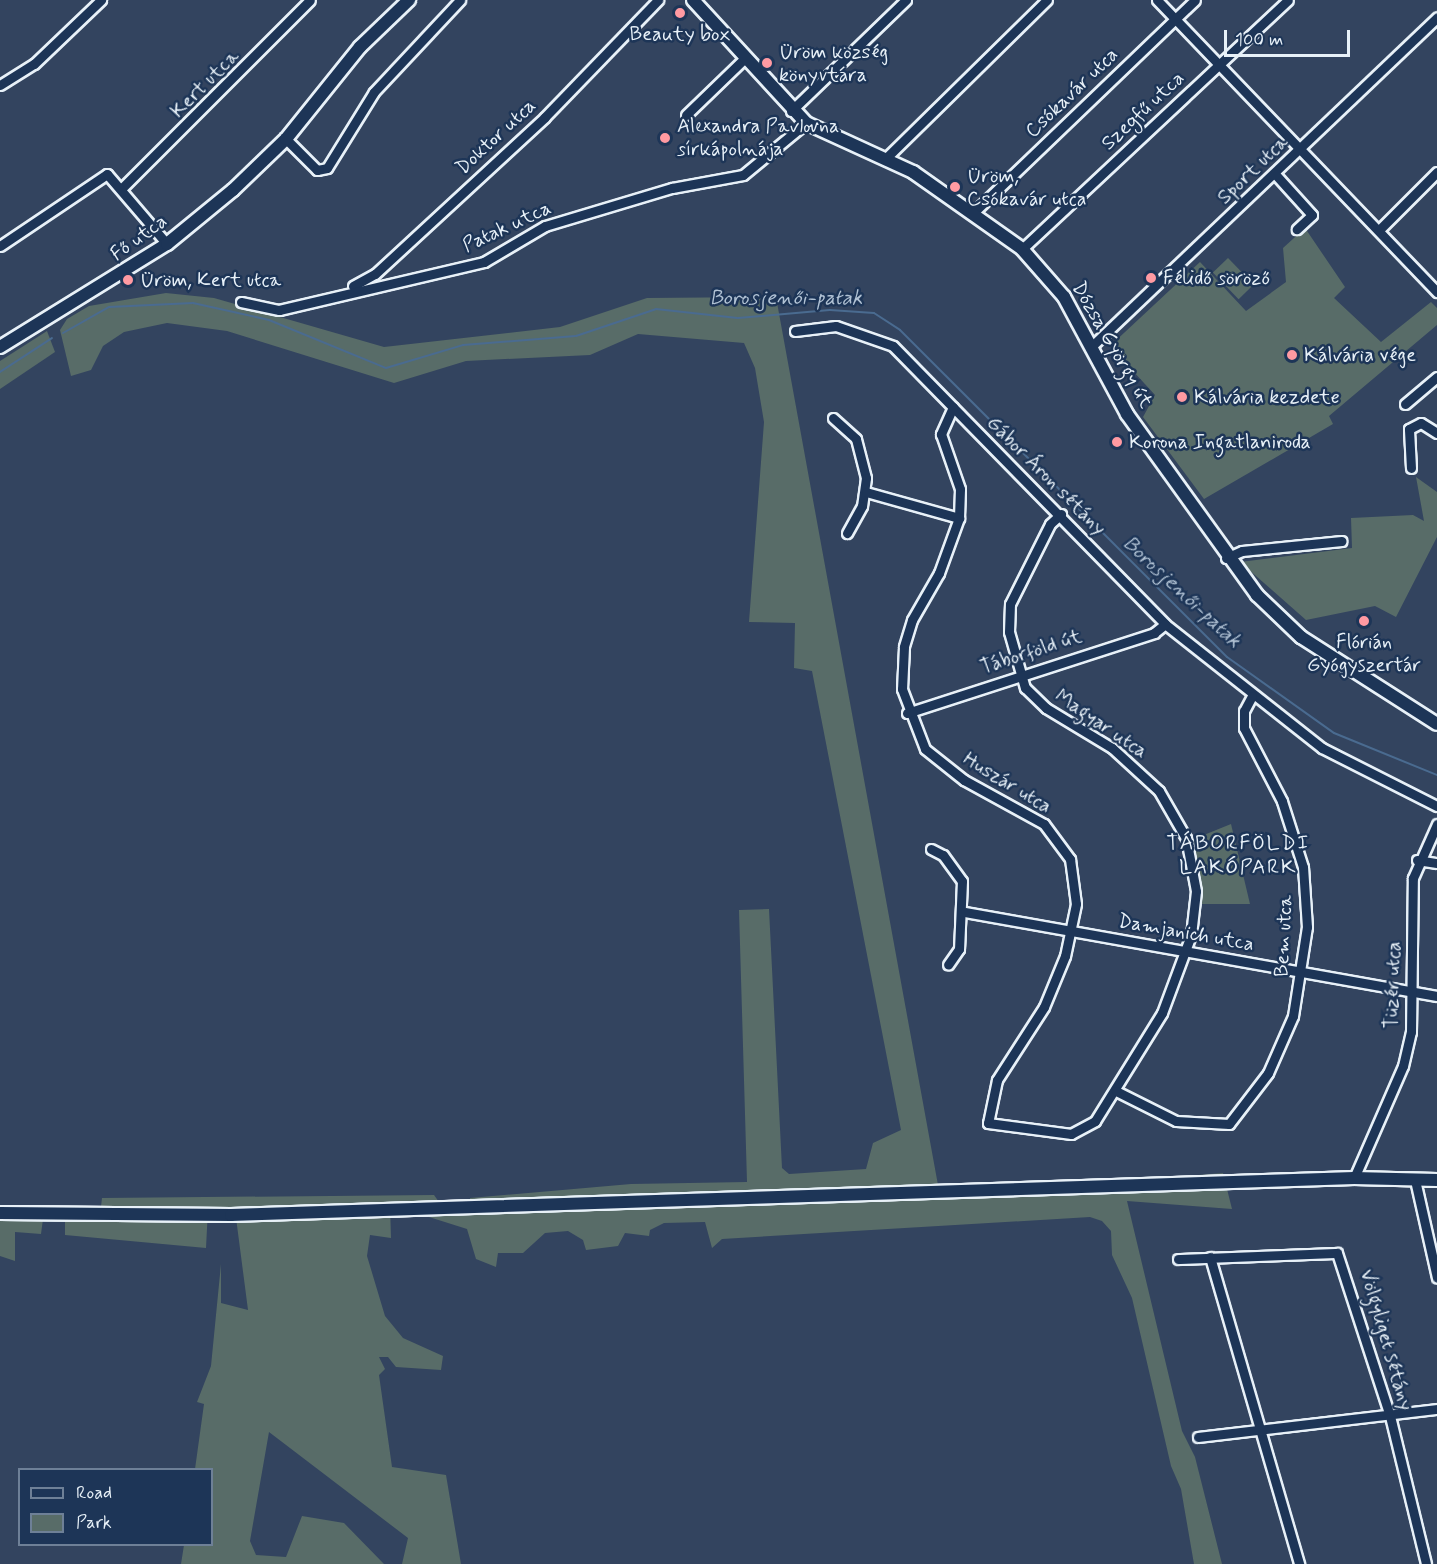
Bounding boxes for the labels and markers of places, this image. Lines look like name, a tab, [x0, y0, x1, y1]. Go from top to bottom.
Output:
marker: Beauty box	[673, 6, 687, 20]
place label: Beauty box	[630, 22, 730, 46]
place label: Üröm község könyvtára	[779, 40, 887, 87]
marker: Üröm község könyvtára	[760, 56, 774, 70]
place label: Alexandra Pavlovna sírkápolnája	[677, 114, 837, 161]
marker: Alexandra Pavlovna sírkápolnája	[658, 131, 672, 145]
place label: Üröm, Csókavár utca	[967, 164, 1092, 211]
marker: Üröm, Csókavár utca	[948, 180, 962, 194]
place label: Félidő söröző	[1163, 266, 1270, 290]
place label: Üröm, Kert utca	[140, 268, 284, 292]
marker: Félidő söröző	[1144, 271, 1158, 285]
marker: Üröm, Kert utca	[121, 273, 135, 287]
place label: Kálvária vége	[1304, 343, 1416, 367]
marker: Kálvária vége	[1285, 348, 1299, 362]
place label: Kálvária kezdete	[1194, 385, 1340, 409]
marker: Kálvária kezdete	[1175, 390, 1189, 404]
place label: Korona Ingatlaniroda	[1129, 430, 1309, 454]
marker: Korona Ingatlaniroda	[1110, 435, 1124, 449]
marker: Flórián Gyógyszertár	[1357, 614, 1371, 628]
place label: Flórián Gyógyszertár	[1307, 630, 1421, 677]

